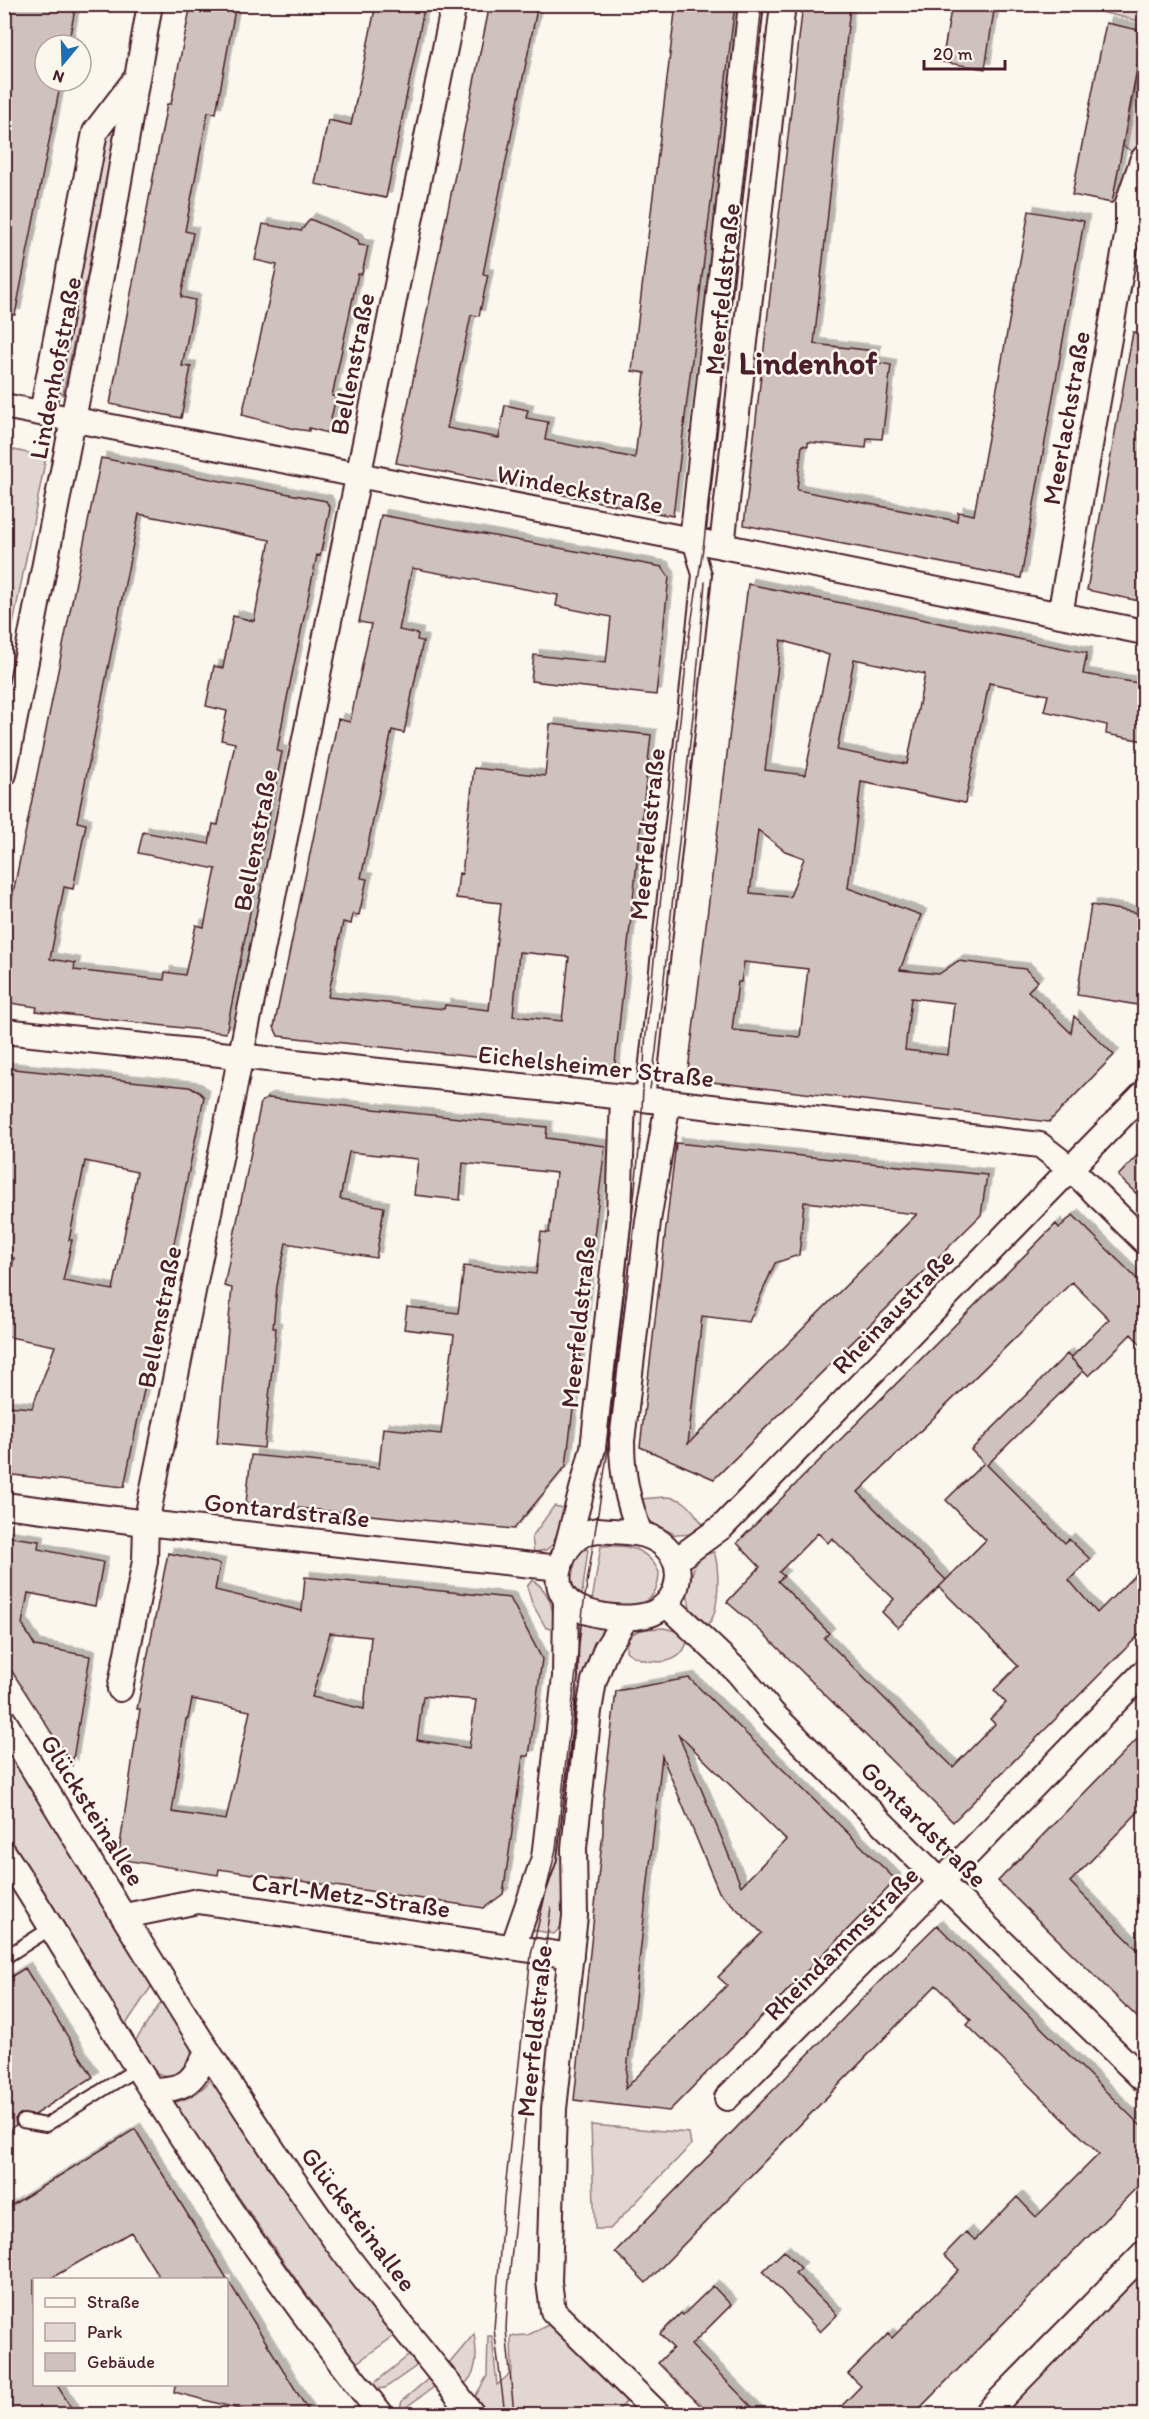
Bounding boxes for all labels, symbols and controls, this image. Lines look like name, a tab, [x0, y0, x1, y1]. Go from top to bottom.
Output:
north arrow	[33, 33, 93, 93]
scale bar	[924, 33, 1005, 71]
text: 20 m	[933, 43, 973, 65]
text: N	[50, 66, 66, 87]
street label: Meerfeldstraße	[697, 201, 747, 377]
street label: Lindenhofstraße	[22, 274, 88, 462]
street label: Bellenstraße	[323, 290, 381, 438]
street label: Meerlachstraße	[1035, 329, 1097, 507]
district label: Lindenhof	[739, 344, 878, 382]
street label: Windeckstraße	[494, 457, 666, 521]
street label: Meerfeldstraße	[622, 746, 672, 922]
street label: Bellenstraße	[226, 766, 284, 914]
street label: Eichelsheimer Straße	[476, 1038, 716, 1094]
street label: Meerfeldstraße	[553, 1234, 603, 1410]
street label: Rheinaustraße	[825, 1241, 961, 1381]
street label: Bellenstraße	[130, 1243, 188, 1391]
street label: Gontardstraße	[202, 1485, 372, 1535]
street label: Glücksteinallee	[34, 1728, 152, 1892]
street label: Gontardstraße	[854, 1754, 994, 1894]
street label: Rheindammstraße	[757, 1859, 925, 2027]
street label: Carl-Metz-Straße	[250, 1865, 452, 1925]
street label: Meerfeldstraße	[509, 1943, 559, 2119]
street label: Glücksteinallee	[294, 2140, 424, 2298]
legend	[33, 2278, 228, 2386]
text: Straße	[87, 2291, 140, 2313]
text: Park	[87, 2321, 122, 2343]
text: Gebäude	[87, 2351, 155, 2373]

